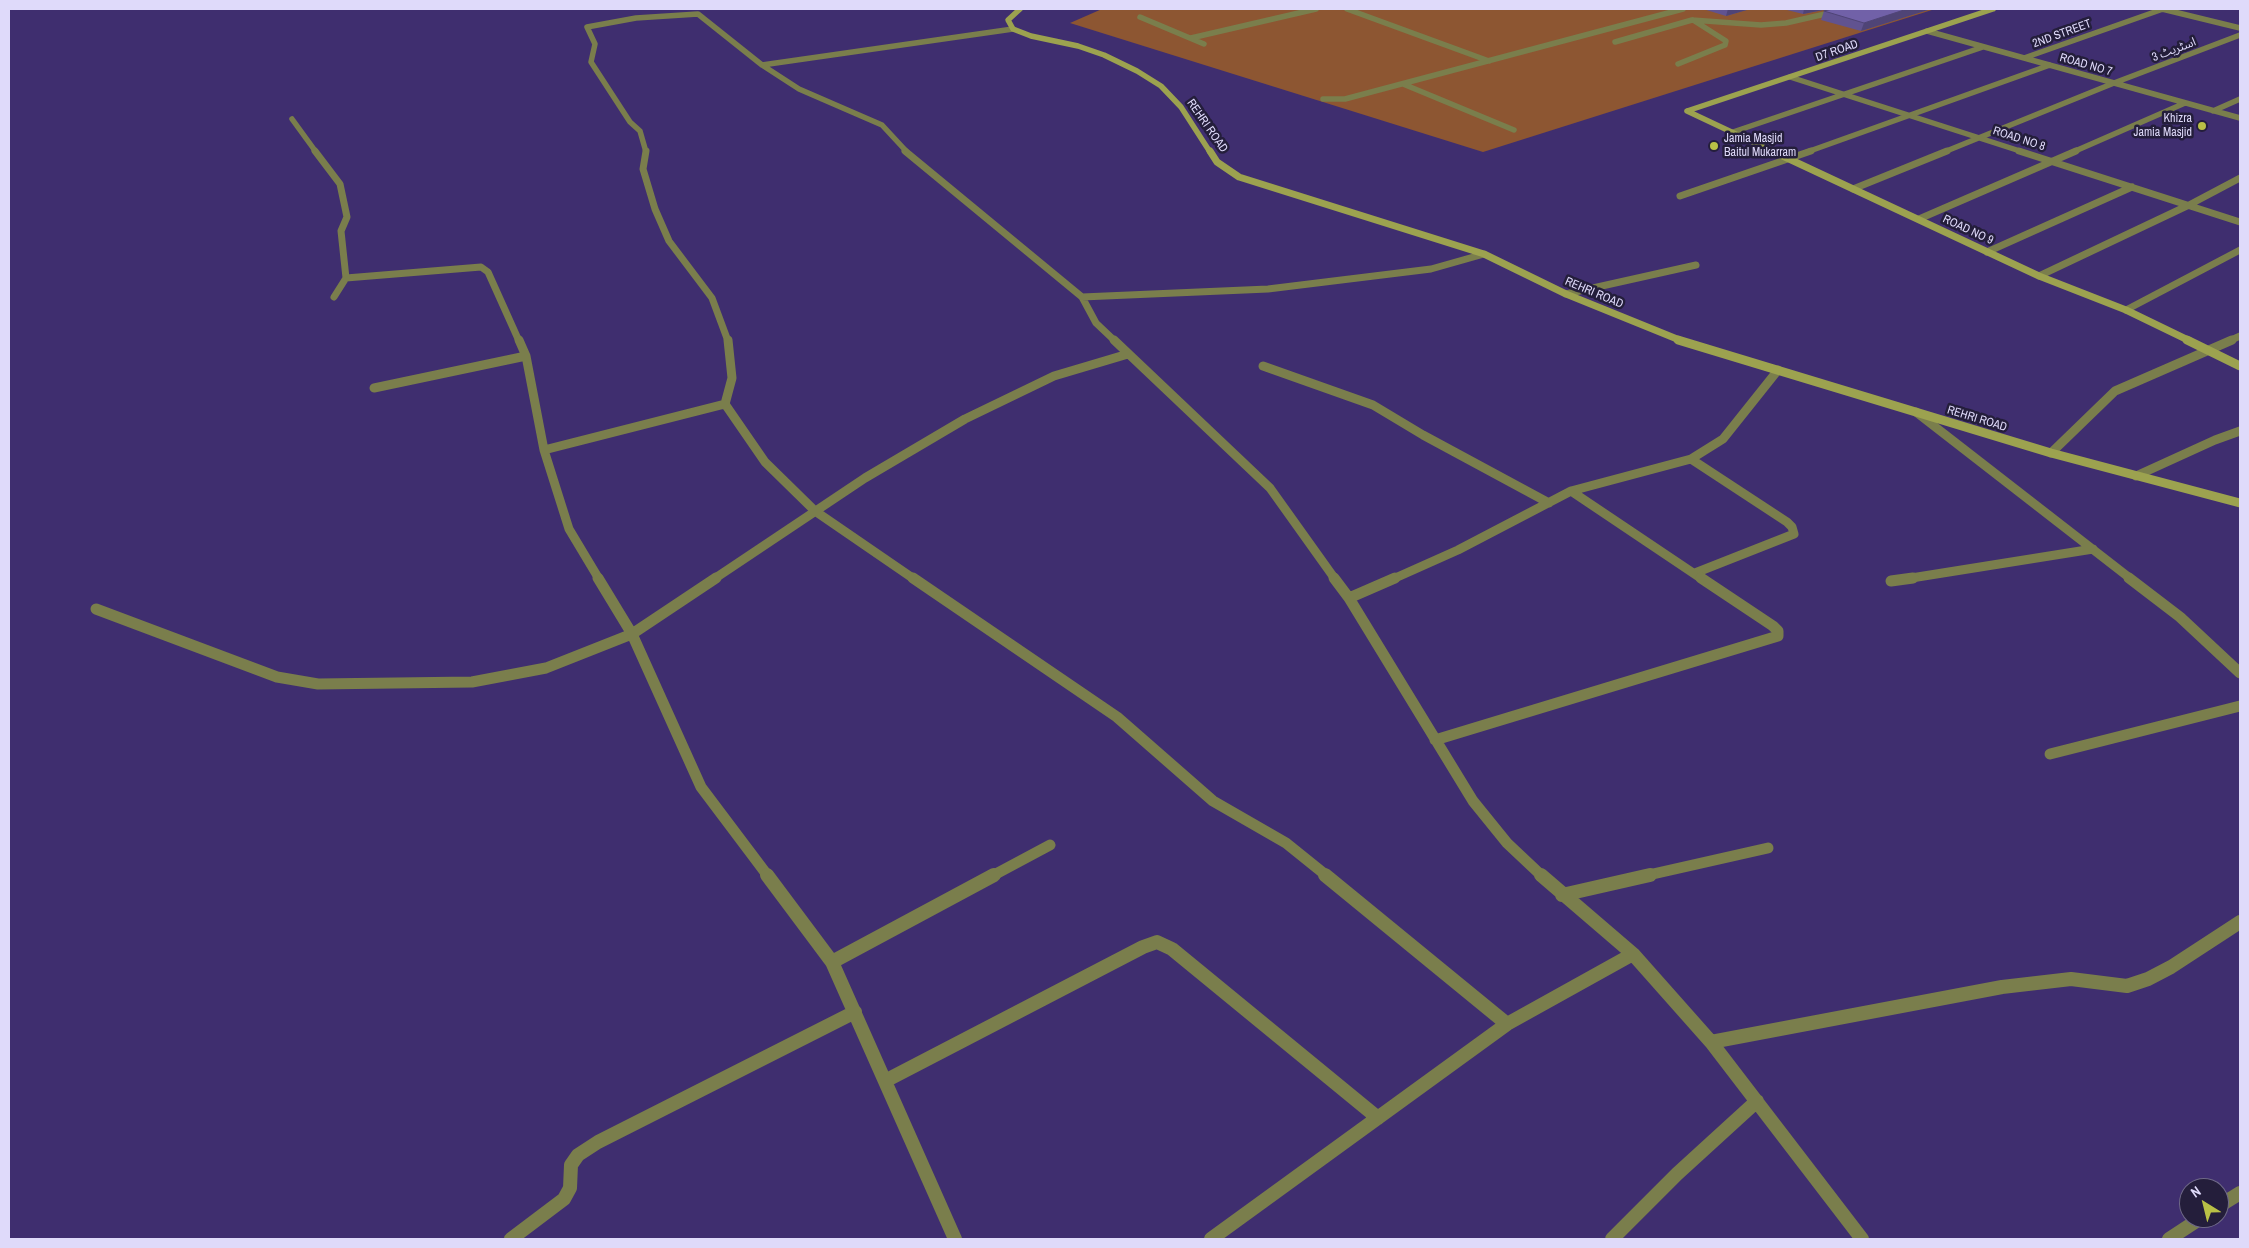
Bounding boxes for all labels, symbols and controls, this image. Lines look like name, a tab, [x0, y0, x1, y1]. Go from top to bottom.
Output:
street label: 2ND STREET	[2031, 17, 2093, 51]
street label: اسٹریٹ 3	[2150, 35, 2198, 65]
street label: D7 ROAD	[1814, 37, 1860, 65]
street label: ROAD NO 7	[2058, 51, 2114, 79]
street label: REHRI ROAD	[1183, 97, 1231, 155]
place label: Khizra Jamia Masjid	[2133, 112, 2192, 140]
marker: Khizra Jamia Masjid	[2196, 120, 2208, 132]
street label: ROAD NO 8	[1991, 124, 2047, 154]
place label: Jamia Masjid Baitul Mukarram	[1724, 132, 1796, 160]
marker: Jamia Masjid Baitul Mukarram	[1708, 140, 1720, 152]
street label: ROAD NO 9	[1940, 212, 1996, 248]
street label: REHRI ROAD	[1563, 274, 1625, 312]
street label: REHRI ROAD	[1945, 403, 2009, 435]
north arrow	[2179, 1178, 2229, 1228]
text: N	[2187, 1182, 2204, 1201]

